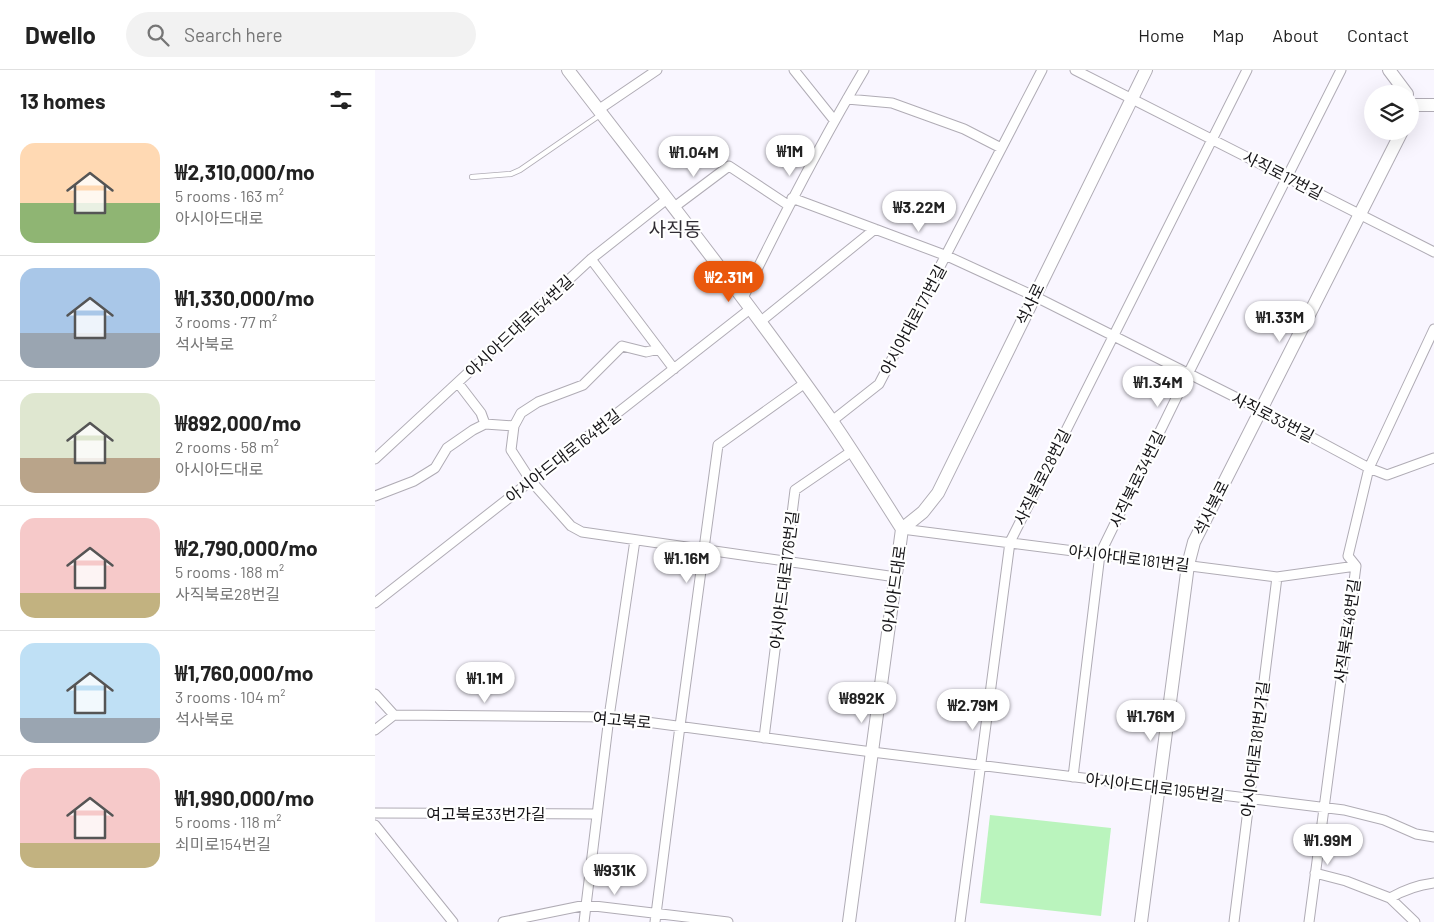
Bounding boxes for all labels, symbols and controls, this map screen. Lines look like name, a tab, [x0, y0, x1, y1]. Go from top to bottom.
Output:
search box	[126, 12, 476, 57]
text: Dwello	[25, 20, 96, 49]
icon: search	[144, 21, 172, 49]
text: Search here	[184, 23, 283, 46]
text: Home	[1138, 24, 1184, 46]
text: Map	[1212, 24, 1244, 46]
text: About	[1272, 24, 1319, 46]
text: Contact	[1347, 24, 1409, 46]
map controls	[1364, 85, 1419, 140]
button: layers	[1364, 85, 1419, 140]
icon: filters	[327, 86, 355, 114]
text: 13 homes	[20, 88, 105, 113]
pin: ₩1M	[766, 134, 814, 177]
pin: ₩1.04M	[653, 136, 735, 178]
text: ₩1M	[777, 141, 803, 160]
text: ₩1.04M	[669, 142, 719, 161]
street label: 사직로17번길	[1240, 146, 1326, 203]
text: ₩2,310,000/mo	[175, 159, 315, 184]
icon: home	[60, 163, 120, 223]
text: 5 rooms · 163 m²	[175, 186, 284, 205]
pin: ₩3.22M	[878, 190, 960, 233]
text: ₩3.22M	[893, 197, 945, 216]
text: 아시아드대로	[175, 208, 263, 227]
district label: 사직동	[649, 217, 701, 240]
pin: ₩2.31M	[688, 260, 770, 303]
street label: 아시아대로171번길	[876, 262, 950, 378]
text: ₩2.31M	[705, 267, 753, 286]
street label: 아시아드대로154번길	[461, 271, 576, 380]
street label: 석사로	[1011, 280, 1048, 328]
text: ₩1,330,000/mo	[175, 285, 314, 310]
icon: home	[60, 288, 120, 348]
pin: ₩1.33M	[1239, 300, 1321, 343]
text: ₩1.33M	[1256, 307, 1304, 326]
text: 3 rooms · 77 m²	[175, 312, 277, 331]
text: 석사북로	[175, 334, 234, 353]
pin: ₩1.34M	[1117, 366, 1199, 408]
text: ₩1.34M	[1133, 372, 1183, 391]
street label: 사직로33번길	[1229, 388, 1318, 445]
street label: 아시아드대로164번길	[502, 405, 624, 506]
text: ₩892,000/mo	[175, 410, 301, 435]
icon: home	[60, 413, 120, 473]
street label: 사직북로28번길	[1009, 426, 1074, 528]
street label: 사직북로34번길	[1105, 427, 1168, 530]
text: 2 rooms · 58 m²	[175, 437, 279, 456]
text: 아시아드대로	[175, 459, 263, 478]
street label: 석사북로	[1189, 477, 1233, 538]
street label: 아시아드대로176번길	[766, 510, 801, 650]
text: ₩2,790,000/mo	[175, 535, 318, 560]
icon: home	[60, 538, 120, 598]
street label: 아시아대로181번길	[1067, 541, 1191, 574]
pin: ₩1.16M	[646, 542, 728, 584]
street label: 아시아드대로	[878, 544, 909, 634]
text: ₩1.16M	[664, 548, 710, 567]
text: 5 rooms · 188 m²	[175, 562, 284, 581]
street label: 사직북로48번길	[1330, 577, 1363, 684]
text: 사직북로28번길	[175, 584, 280, 603]
text: ₩1,760,000/mo	[175, 660, 313, 685]
pin: ₩1.1M	[450, 662, 520, 704]
icon: home	[60, 663, 120, 723]
text: ₩1.1M	[467, 668, 503, 687]
street label: 아시아대로181번가길	[1237, 680, 1272, 818]
pin: ₩892K	[827, 682, 897, 724]
text: 3 rooms · 104 m²	[175, 687, 285, 706]
text: ₩892K	[839, 688, 885, 707]
pin: ₩2.79M	[932, 688, 1014, 731]
text: ₩2.79M	[948, 695, 998, 714]
pin: ₩1.76M	[1110, 700, 1192, 742]
text: ₩1.76M	[1127, 706, 1175, 725]
street label: 여고북로	[592, 707, 652, 732]
text: 석사북로	[175, 709, 234, 728]
street label: 아시아드대로195번길	[1084, 769, 1226, 804]
text: ₩1,990,000/mo	[175, 785, 314, 810]
icon: home	[60, 788, 120, 848]
street label: 여고북로33번가길	[426, 804, 546, 823]
text: 5 rooms · 118 m²	[175, 812, 282, 831]
pin: ₩1.99M	[1287, 824, 1369, 866]
text: ₩1.99M	[1304, 830, 1352, 849]
text: 쇠미로154번길	[175, 834, 271, 853]
pin: ₩931K	[580, 854, 650, 896]
text: ₩931K	[594, 860, 636, 879]

